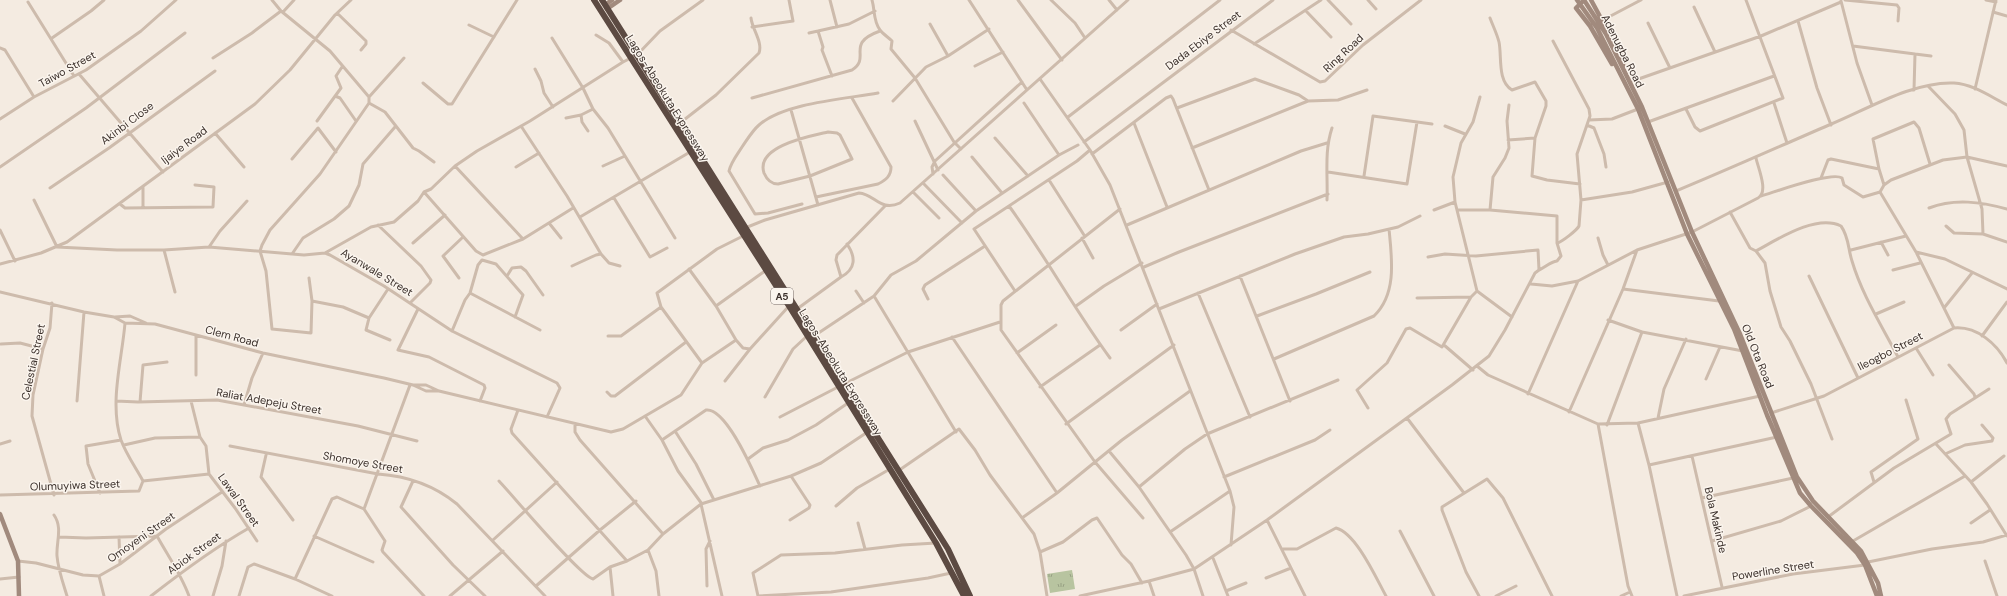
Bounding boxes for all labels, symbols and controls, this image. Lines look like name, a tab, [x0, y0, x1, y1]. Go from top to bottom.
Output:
street label: Dada Ebiye Street	[1162, 7, 1244, 73]
street label: Adenugba Road	[1599, 12, 1648, 90]
street label: Ring Road	[1320, 31, 1366, 75]
street label: Lagos-Abeokuta Expressway	[623, 32, 713, 164]
street label: Taiwo Street	[36, 48, 98, 90]
street label: Akinbi Close	[98, 98, 156, 148]
street label: Ijaiye Road	[158, 123, 210, 167]
street label: Ayanwale Street	[338, 245, 416, 299]
road number: A5	[771, 288, 793, 304]
street label: Lagos-Abeokuta Expressway	[796, 306, 886, 438]
street label: Clem Road	[204, 322, 260, 350]
street label: Old Ota Road	[1739, 322, 1777, 390]
street label: Celestial Street	[18, 323, 48, 401]
street label: Ileogbo Street	[1855, 329, 1925, 373]
street label: Raliat Adepeju Street	[215, 385, 323, 417]
street label: Shomoye Street	[322, 448, 404, 476]
street label: Lawal Street	[215, 471, 263, 529]
street label: Olumuyiwa Street	[30, 476, 120, 494]
street label: Bola Makinde	[1702, 486, 1730, 554]
street label: Omoyeni Street	[105, 509, 177, 565]
street label: Abiok Street	[164, 529, 224, 577]
street label: Powerline Street	[1731, 557, 1815, 583]

